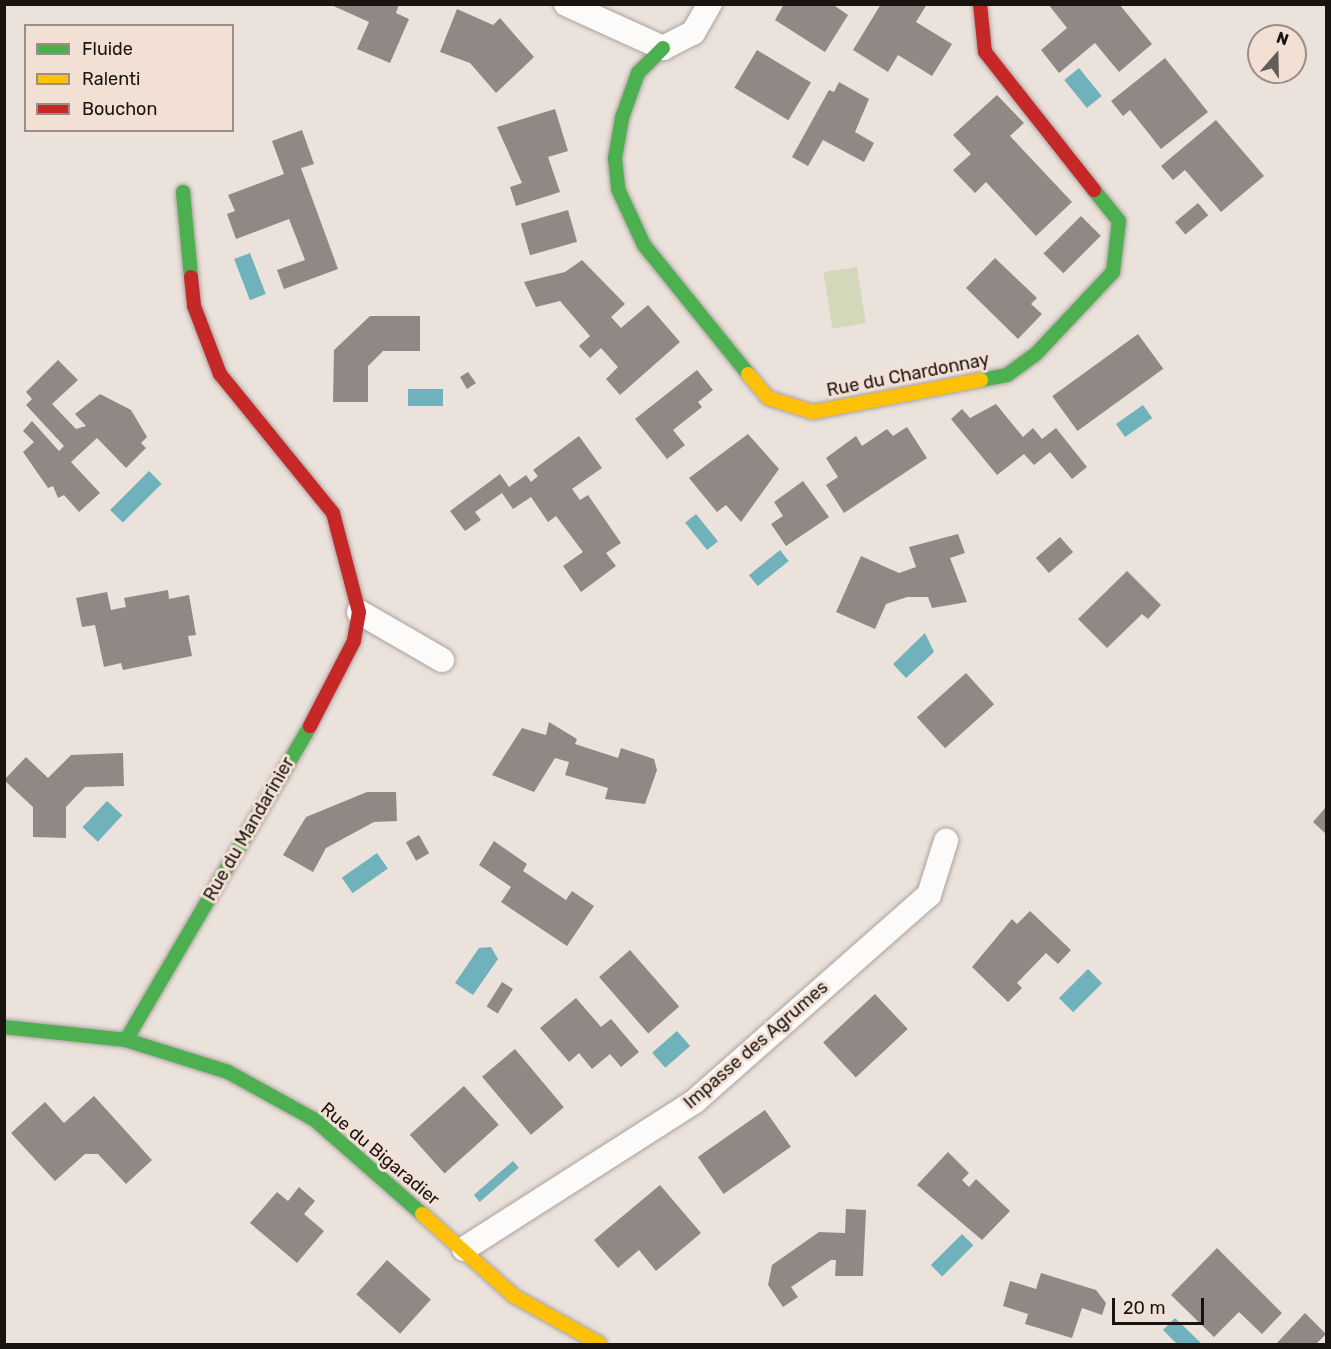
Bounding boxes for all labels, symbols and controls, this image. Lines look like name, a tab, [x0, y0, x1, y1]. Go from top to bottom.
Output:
legend	[24, 24, 234, 132]
north arrow	[1247, 24, 1307, 84]
text: N	[1274, 28, 1291, 49]
text: Fluide	[82, 38, 133, 60]
text: Ralenti	[82, 68, 140, 90]
text: Bouchon	[82, 98, 157, 120]
street label: Rue du Chardonnay	[825, 349, 991, 401]
street label: Rue du Mandarinier	[199, 753, 299, 905]
street label: Impasse des Agrumes	[679, 976, 833, 1114]
street label: Rue du Bigaradier	[316, 1098, 444, 1210]
scale bar	[1115, 1286, 1206, 1324]
text: 20 m	[1123, 1297, 1165, 1319]

